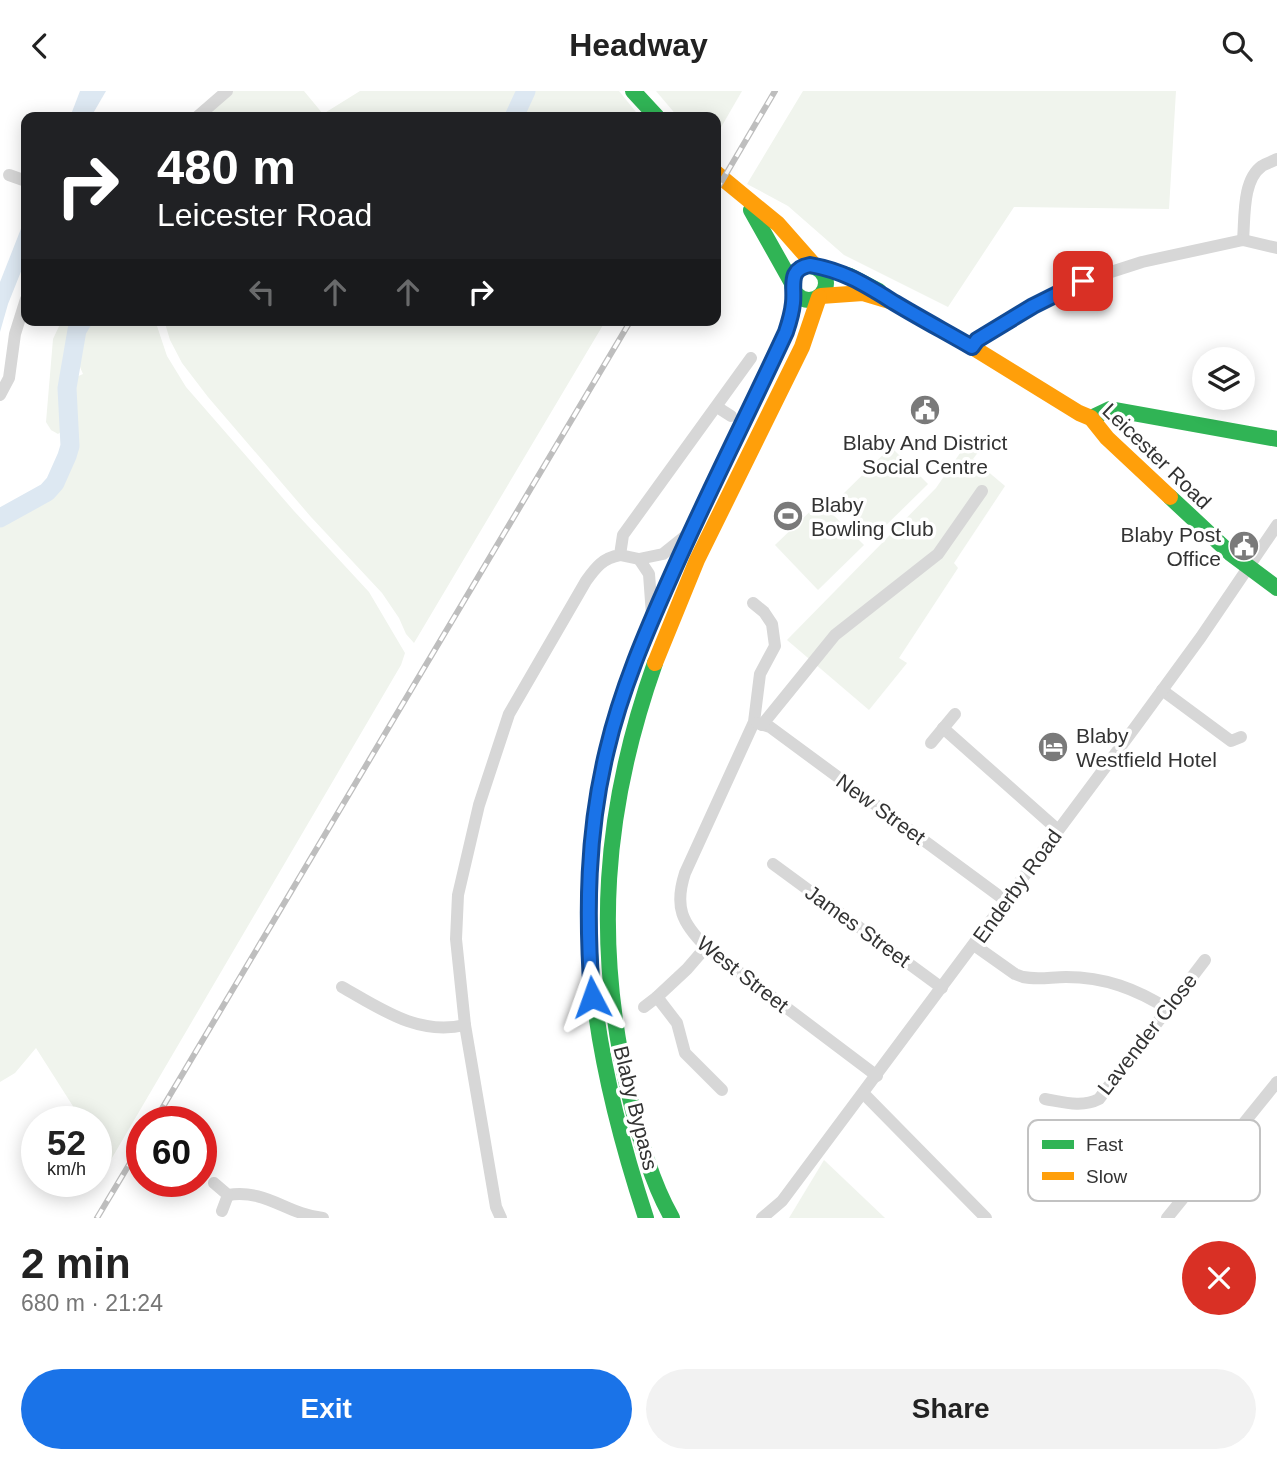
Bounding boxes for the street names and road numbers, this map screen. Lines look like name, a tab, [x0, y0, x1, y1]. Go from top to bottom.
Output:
street label: Leicester Road	[1098, 399, 1216, 513]
street label: New Street	[832, 769, 930, 849]
street label: Enderby Road	[968, 825, 1066, 947]
street label: James Street	[801, 880, 915, 972]
street label: West Street	[693, 931, 793, 1017]
street label: Lavender Close	[1093, 969, 1201, 1099]
street label: Blaby Bypass	[609, 1043, 663, 1173]

